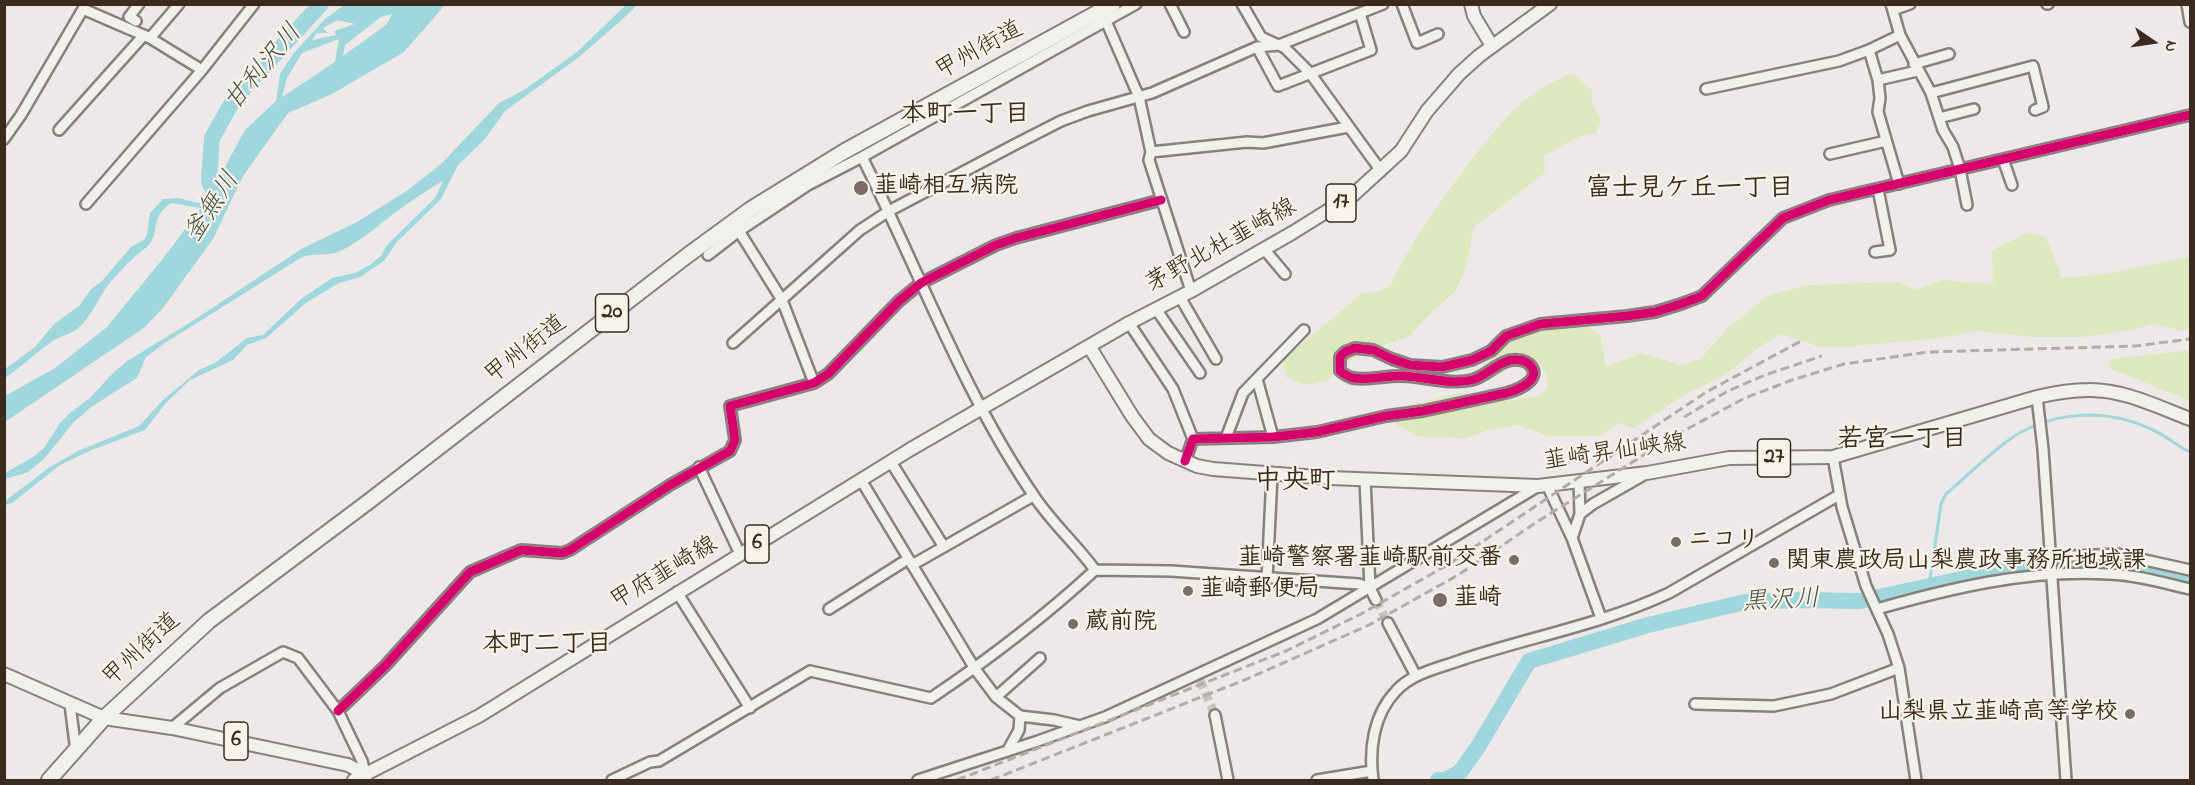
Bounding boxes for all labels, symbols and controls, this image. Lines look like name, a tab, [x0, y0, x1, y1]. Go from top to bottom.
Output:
north arrow	[2123, 12, 2183, 72]
street label: 甲州街道	[931, 16, 1029, 88]
water label: 甘利沢川	[220, 19, 310, 119]
text: N	[2158, 38, 2183, 54]
district label: 本町一丁目	[900, 101, 1030, 133]
water label: 釜無川	[180, 167, 248, 249]
place label: 韮崎相互病院	[874, 174, 1018, 202]
district label: 富士見ケ丘一丁目	[1586, 175, 1794, 207]
marker: 韮崎相互病院	[852, 179, 870, 197]
road number: 17	[1326, 184, 1356, 222]
street label: 茅野北杜韮崎線	[1142, 194, 1302, 300]
road number: 20	[596, 294, 628, 332]
street label: 甲州街道	[480, 310, 574, 392]
district label: 若宮一丁目	[1837, 426, 1967, 458]
street label: 韮崎昇仙峡線	[1542, 430, 1688, 478]
road number: 27	[1758, 439, 1790, 477]
district label: 中央町	[1255, 468, 1335, 500]
road number: 6	[745, 525, 769, 563]
place label: ニコリ	[1688, 528, 1760, 556]
street label: 甲府韮崎線	[606, 532, 724, 618]
marker: ニコリ	[1669, 535, 1683, 549]
place label: 韮崎警察署韮崎駅前交番	[1238, 546, 1502, 574]
place label: 関東農政局山梨農政事務所地域課	[1786, 549, 2146, 577]
marker: 韮崎警察署韮崎駅前交番	[1507, 553, 1521, 567]
marker: 関東農政局山梨農政事務所地域課	[1767, 556, 1781, 570]
place label: 韮崎郵便局	[1200, 577, 1320, 605]
marker: 韮崎郵便局	[1181, 584, 1195, 598]
water label: 黒沢川	[1741, 585, 1821, 621]
place label: 韮崎	[1454, 586, 1502, 614]
marker: 韮崎	[1431, 591, 1449, 609]
street label: 甲州街道	[98, 608, 188, 694]
place label: 蔵前院	[1085, 610, 1157, 638]
marker: 蔵前院	[1066, 617, 1080, 631]
district label: 本町二丁目	[482, 631, 612, 663]
place label: 山梨県立韮崎高等学校	[1878, 700, 2118, 728]
marker: 山梨県立韮崎高等学校	[2123, 707, 2137, 721]
road number: 6	[224, 722, 248, 760]

